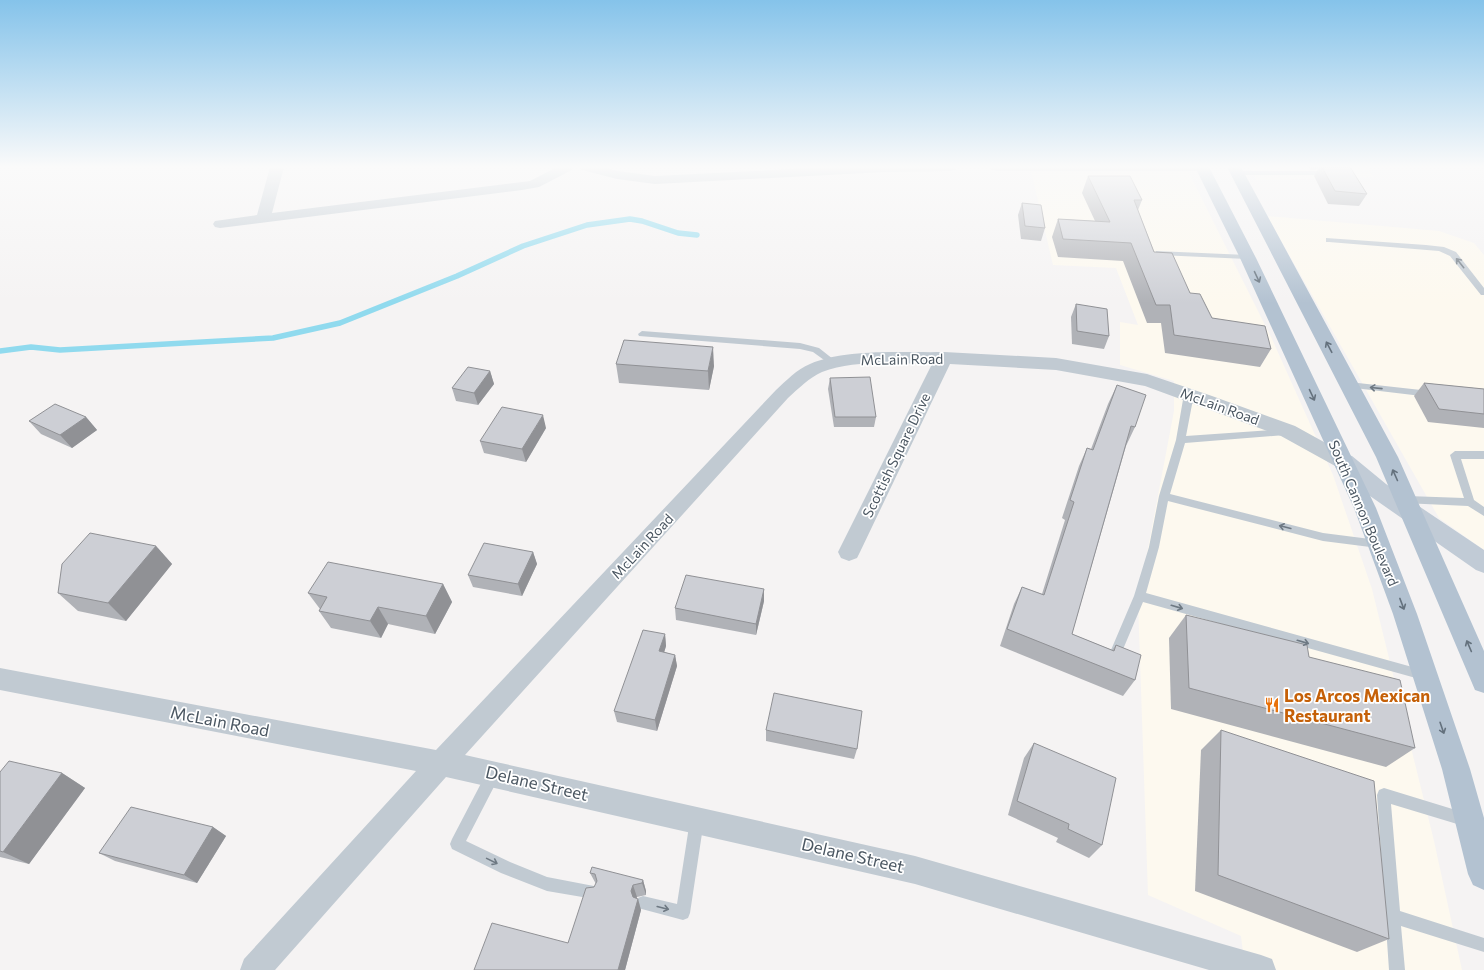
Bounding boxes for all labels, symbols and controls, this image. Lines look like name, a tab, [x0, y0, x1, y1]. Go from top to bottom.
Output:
one-way arrow	[1455, 258, 1464, 268]
one-way arrow	[1254, 271, 1261, 283]
one-way arrow	[1325, 341, 1332, 353]
street label: McLain Road	[861, 350, 943, 368]
street label: McLain Road	[1178, 384, 1262, 428]
one-way arrow	[1370, 384, 1383, 392]
one-way arrow	[1309, 389, 1316, 401]
street label: Scottish Square Drive	[858, 390, 934, 520]
street label: South Cannon Boulevard	[1326, 438, 1402, 588]
one-way arrow	[1391, 469, 1398, 481]
street label: McLain Road	[608, 510, 676, 582]
one-way arrow	[1279, 523, 1292, 530]
one-way arrow	[1398, 598, 1406, 610]
one-way arrow	[1171, 604, 1184, 611]
one-way arrow	[1296, 639, 1309, 646]
one-way arrow	[1465, 640, 1472, 652]
place label: Los Arcos Mexican Restaurant	[1284, 685, 1430, 726]
restaurant icon: Los Arcos Mexican Restaurant	[1263, 696, 1281, 714]
street label: McLain Road	[169, 701, 271, 741]
one-way arrow	[1439, 721, 1446, 734]
street label: Delane Street	[484, 761, 590, 805]
street label: Delane Street	[800, 833, 906, 877]
one-way arrow	[486, 858, 498, 865]
one-way arrow	[656, 904, 669, 912]

